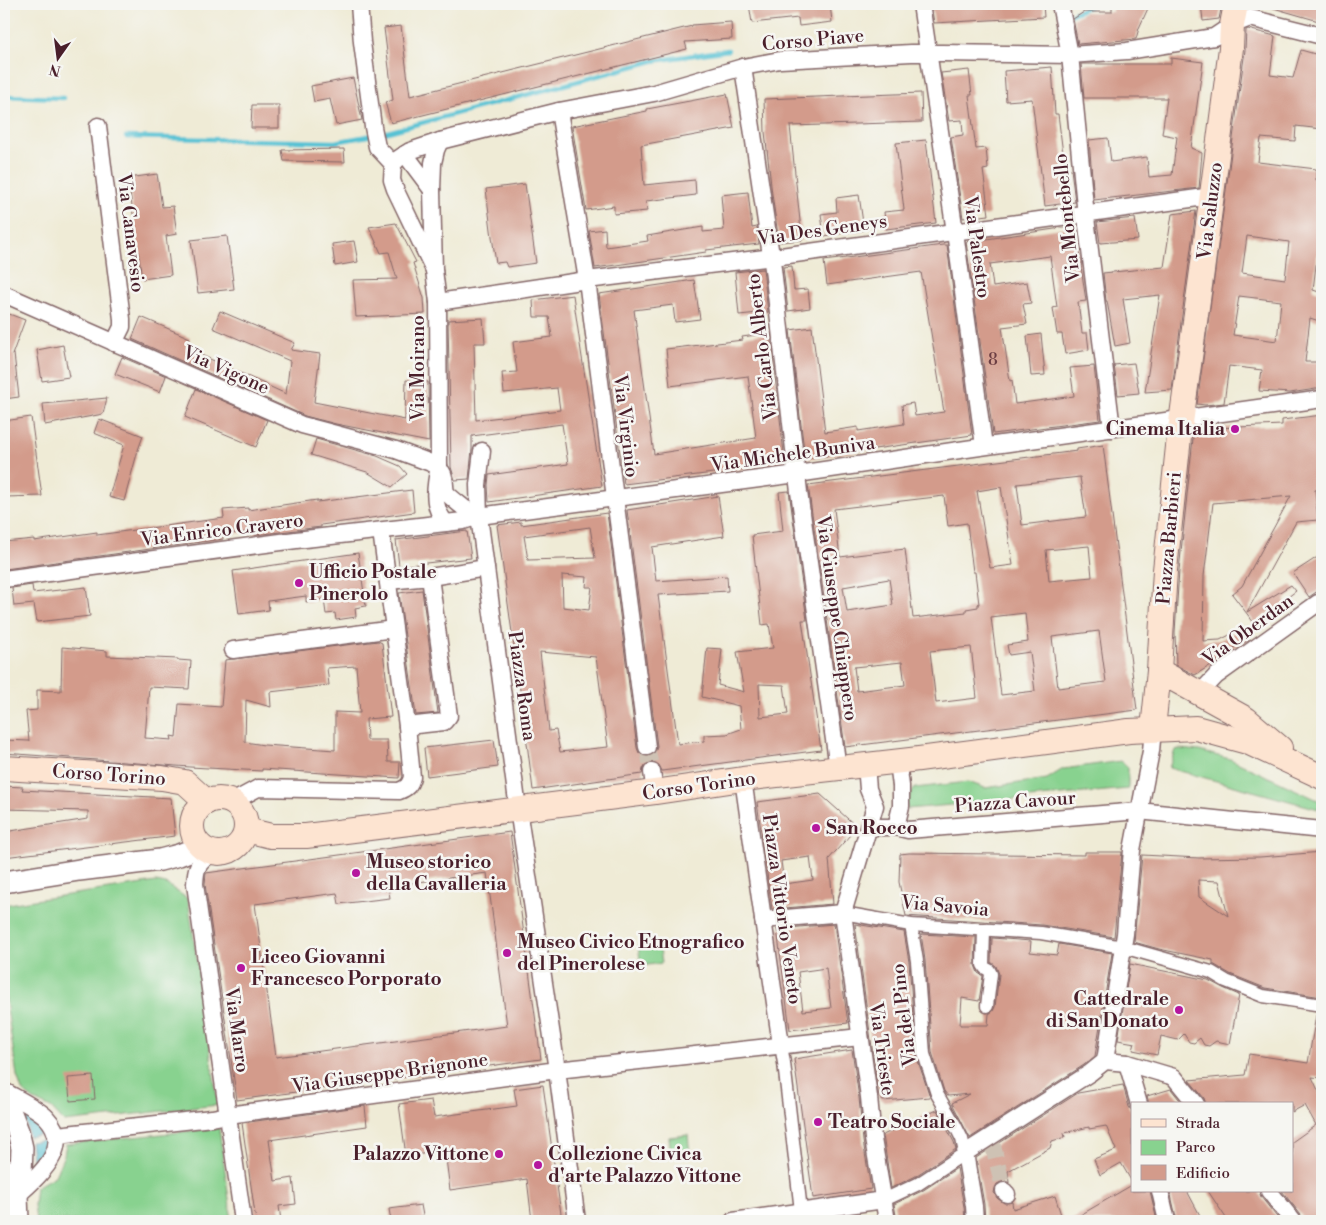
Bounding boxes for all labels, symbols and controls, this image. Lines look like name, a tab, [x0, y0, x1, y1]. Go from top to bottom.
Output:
street label: Corso Piave	[761, 24, 865, 56]
north arrow	[32, 32, 82, 82]
text: N	[48, 60, 63, 80]
street label: Via Montebello	[1048, 152, 1086, 285]
street label: Via Saluzzo	[1192, 161, 1228, 262]
street label: Via Canavesio	[112, 171, 150, 294]
street label: Via Palestro	[958, 193, 996, 300]
street label: Via Des Geneys	[755, 209, 888, 251]
street label: Via Carlo Alberto	[741, 272, 783, 423]
street label: Via Moirano	[406, 315, 430, 422]
street label: Via Vigone	[178, 340, 273, 400]
house number: 8	[988, 350, 998, 370]
street label: Via Virginio	[608, 372, 644, 479]
place label: Cinema Italia	[1105, 417, 1226, 441]
marker: Cinema Italia	[1229, 423, 1241, 435]
street label: Via Michele Buniva	[708, 431, 877, 478]
street label: Piazza Barbieri	[1151, 471, 1187, 605]
street label: Via Enrico Cravero	[138, 508, 305, 552]
street label: Via Giuseppe Chiappero	[811, 513, 863, 722]
place label: Ufficio Postale Pinerolo	[309, 560, 437, 606]
marker: Ufficio Postale Pinerolo	[293, 577, 305, 589]
street label: Via Oberdan	[1197, 589, 1298, 672]
street label: Piazza Roma	[502, 630, 542, 743]
street label: Corso Torino	[51, 759, 167, 791]
street label: Corso Torino	[641, 766, 757, 806]
street label: Piazza Cavour	[953, 786, 1077, 818]
street label: Piazza Vittorio Veneto	[757, 812, 807, 1006]
place label: San Rocco	[826, 816, 918, 840]
marker: San Rocco	[810, 822, 822, 834]
place label: Museo storico della Cavalleria	[366, 850, 507, 896]
marker: Museo storico della Cavalleria	[350, 867, 362, 879]
street label: Via Savoia	[899, 890, 990, 922]
place label: Museo Civico Etnografico del Pinerolese	[517, 930, 745, 976]
place label: Liceo Giovanni Francesco Porporato	[251, 945, 442, 991]
marker: Museo Civico Etnografico del Pinerolese	[501, 947, 513, 959]
marker: Liceo Giovanni Francesco Porporato	[235, 962, 247, 974]
street label: Via del Pino	[886, 962, 922, 1069]
street label: Via Marro	[219, 985, 255, 1074]
place label: Cattedrale di San Donato	[1046, 987, 1169, 1033]
street label: Via Trieste	[863, 1000, 900, 1097]
marker: Cattedrale di San Donato	[1173, 1004, 1185, 1016]
street label: Via Giuseppe Brignone	[289, 1047, 490, 1099]
legend	[1131, 1102, 1294, 1192]
place label: Teatro Sociale	[828, 1110, 955, 1134]
text: Strada	[1176, 1114, 1220, 1133]
marker: Teatro Sociale	[812, 1116, 824, 1128]
text: Parco	[1176, 1138, 1215, 1157]
place label: Palazzo Vittone	[353, 1142, 489, 1166]
place label: Collezione Civica d'arte Palazzo Vittone	[548, 1142, 741, 1188]
marker: Palazzo Vittone	[493, 1148, 505, 1160]
marker: Collezione Civica d'arte Palazzo Vittone	[532, 1159, 544, 1171]
text: Edificio	[1176, 1164, 1230, 1183]

